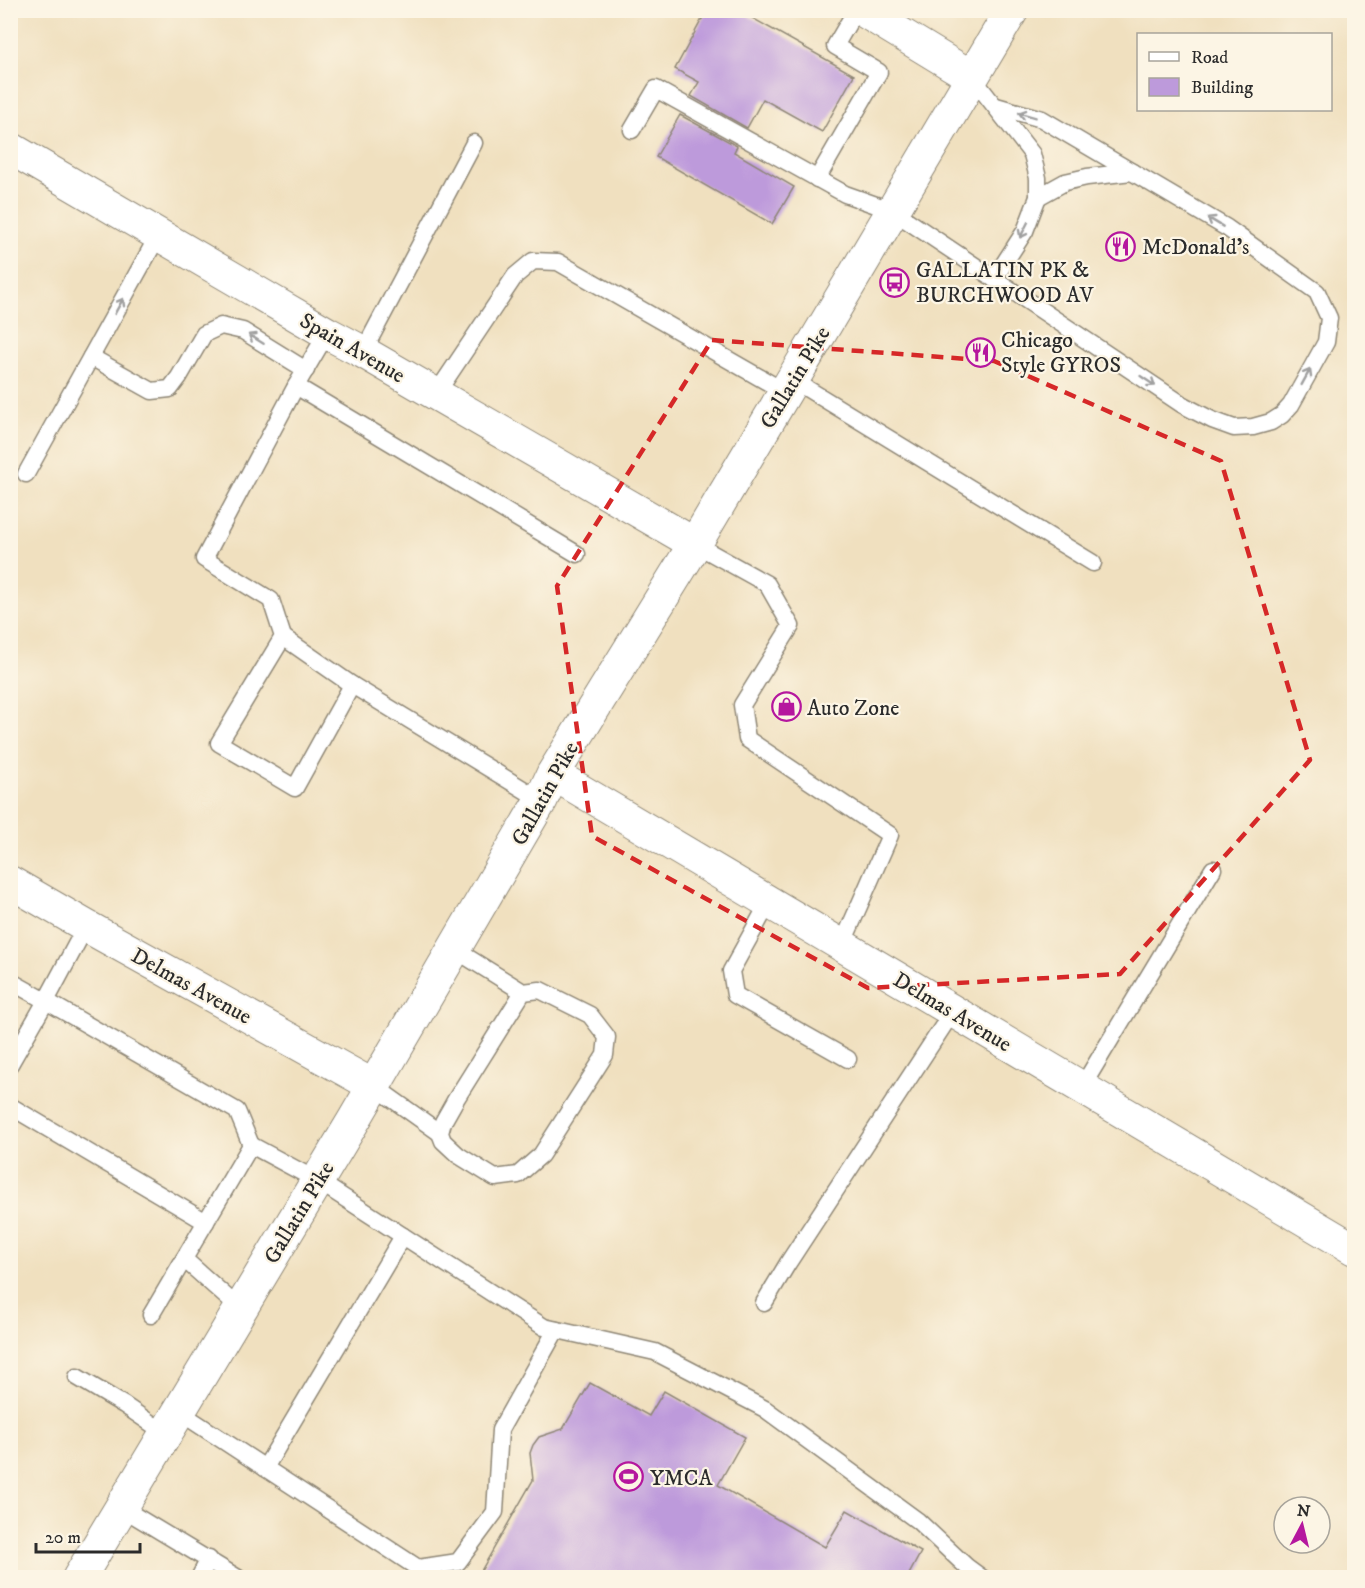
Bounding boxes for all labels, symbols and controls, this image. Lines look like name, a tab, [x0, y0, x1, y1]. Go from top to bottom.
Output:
legend	[1137, 33, 1332, 111]
text: Road	[1191, 47, 1228, 69]
text: Building	[1191, 77, 1253, 99]
one-way arrow	[1018, 109, 1037, 120]
one-way arrow	[1207, 215, 1224, 227]
one-way arrow	[1018, 220, 1030, 238]
restaurant icon: McDonald's	[1105, 230, 1137, 262]
place label: McDonald's	[1142, 234, 1249, 261]
place label: GALLATIN PK & BURCHWOOD AV	[916, 257, 1095, 309]
bus stop icon: GALLATIN PK & BURCHWOOD AV	[879, 266, 911, 298]
one-way arrow	[113, 298, 125, 315]
street label: Spain Avenue	[295, 307, 410, 389]
street label: Gallatin Pike	[754, 322, 836, 434]
place label: Chicago Style GYROS	[1001, 327, 1121, 379]
one-way arrow	[248, 333, 265, 345]
restaurant icon: Chicago Style GYROS	[964, 336, 996, 368]
one-way arrow	[1301, 368, 1313, 385]
one-way arrow	[1139, 375, 1155, 387]
shop icon: Auto Zone	[770, 691, 802, 723]
place label: Auto Zone	[807, 695, 899, 722]
street label: Gallatin Pike	[506, 737, 585, 850]
street label: Delmas Avenue	[126, 942, 256, 1030]
street label: Delmas Avenue	[888, 966, 1016, 1058]
street label: Gallatin Pike	[258, 1157, 340, 1269]
sports icon: YMCA	[613, 1461, 645, 1493]
place label: YMCA	[650, 1465, 713, 1492]
north arrow	[1272, 1495, 1332, 1555]
text: N	[1296, 1500, 1311, 1522]
scale bar	[36, 1516, 140, 1554]
text: 20 m	[45, 1527, 81, 1549]

